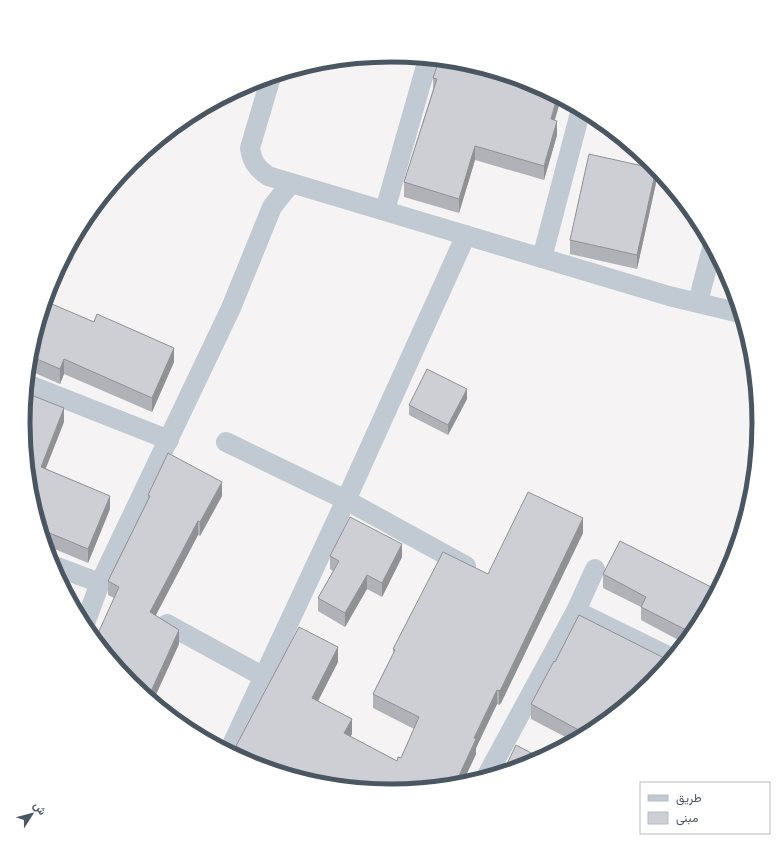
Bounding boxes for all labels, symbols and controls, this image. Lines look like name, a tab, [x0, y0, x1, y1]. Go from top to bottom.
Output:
legend	[640, 782, 770, 834]
text: طريق	[676, 790, 702, 807]
north arrow	[12, 794, 52, 834]
text: ش	[30, 799, 50, 818]
text: مبنى	[676, 810, 698, 827]

